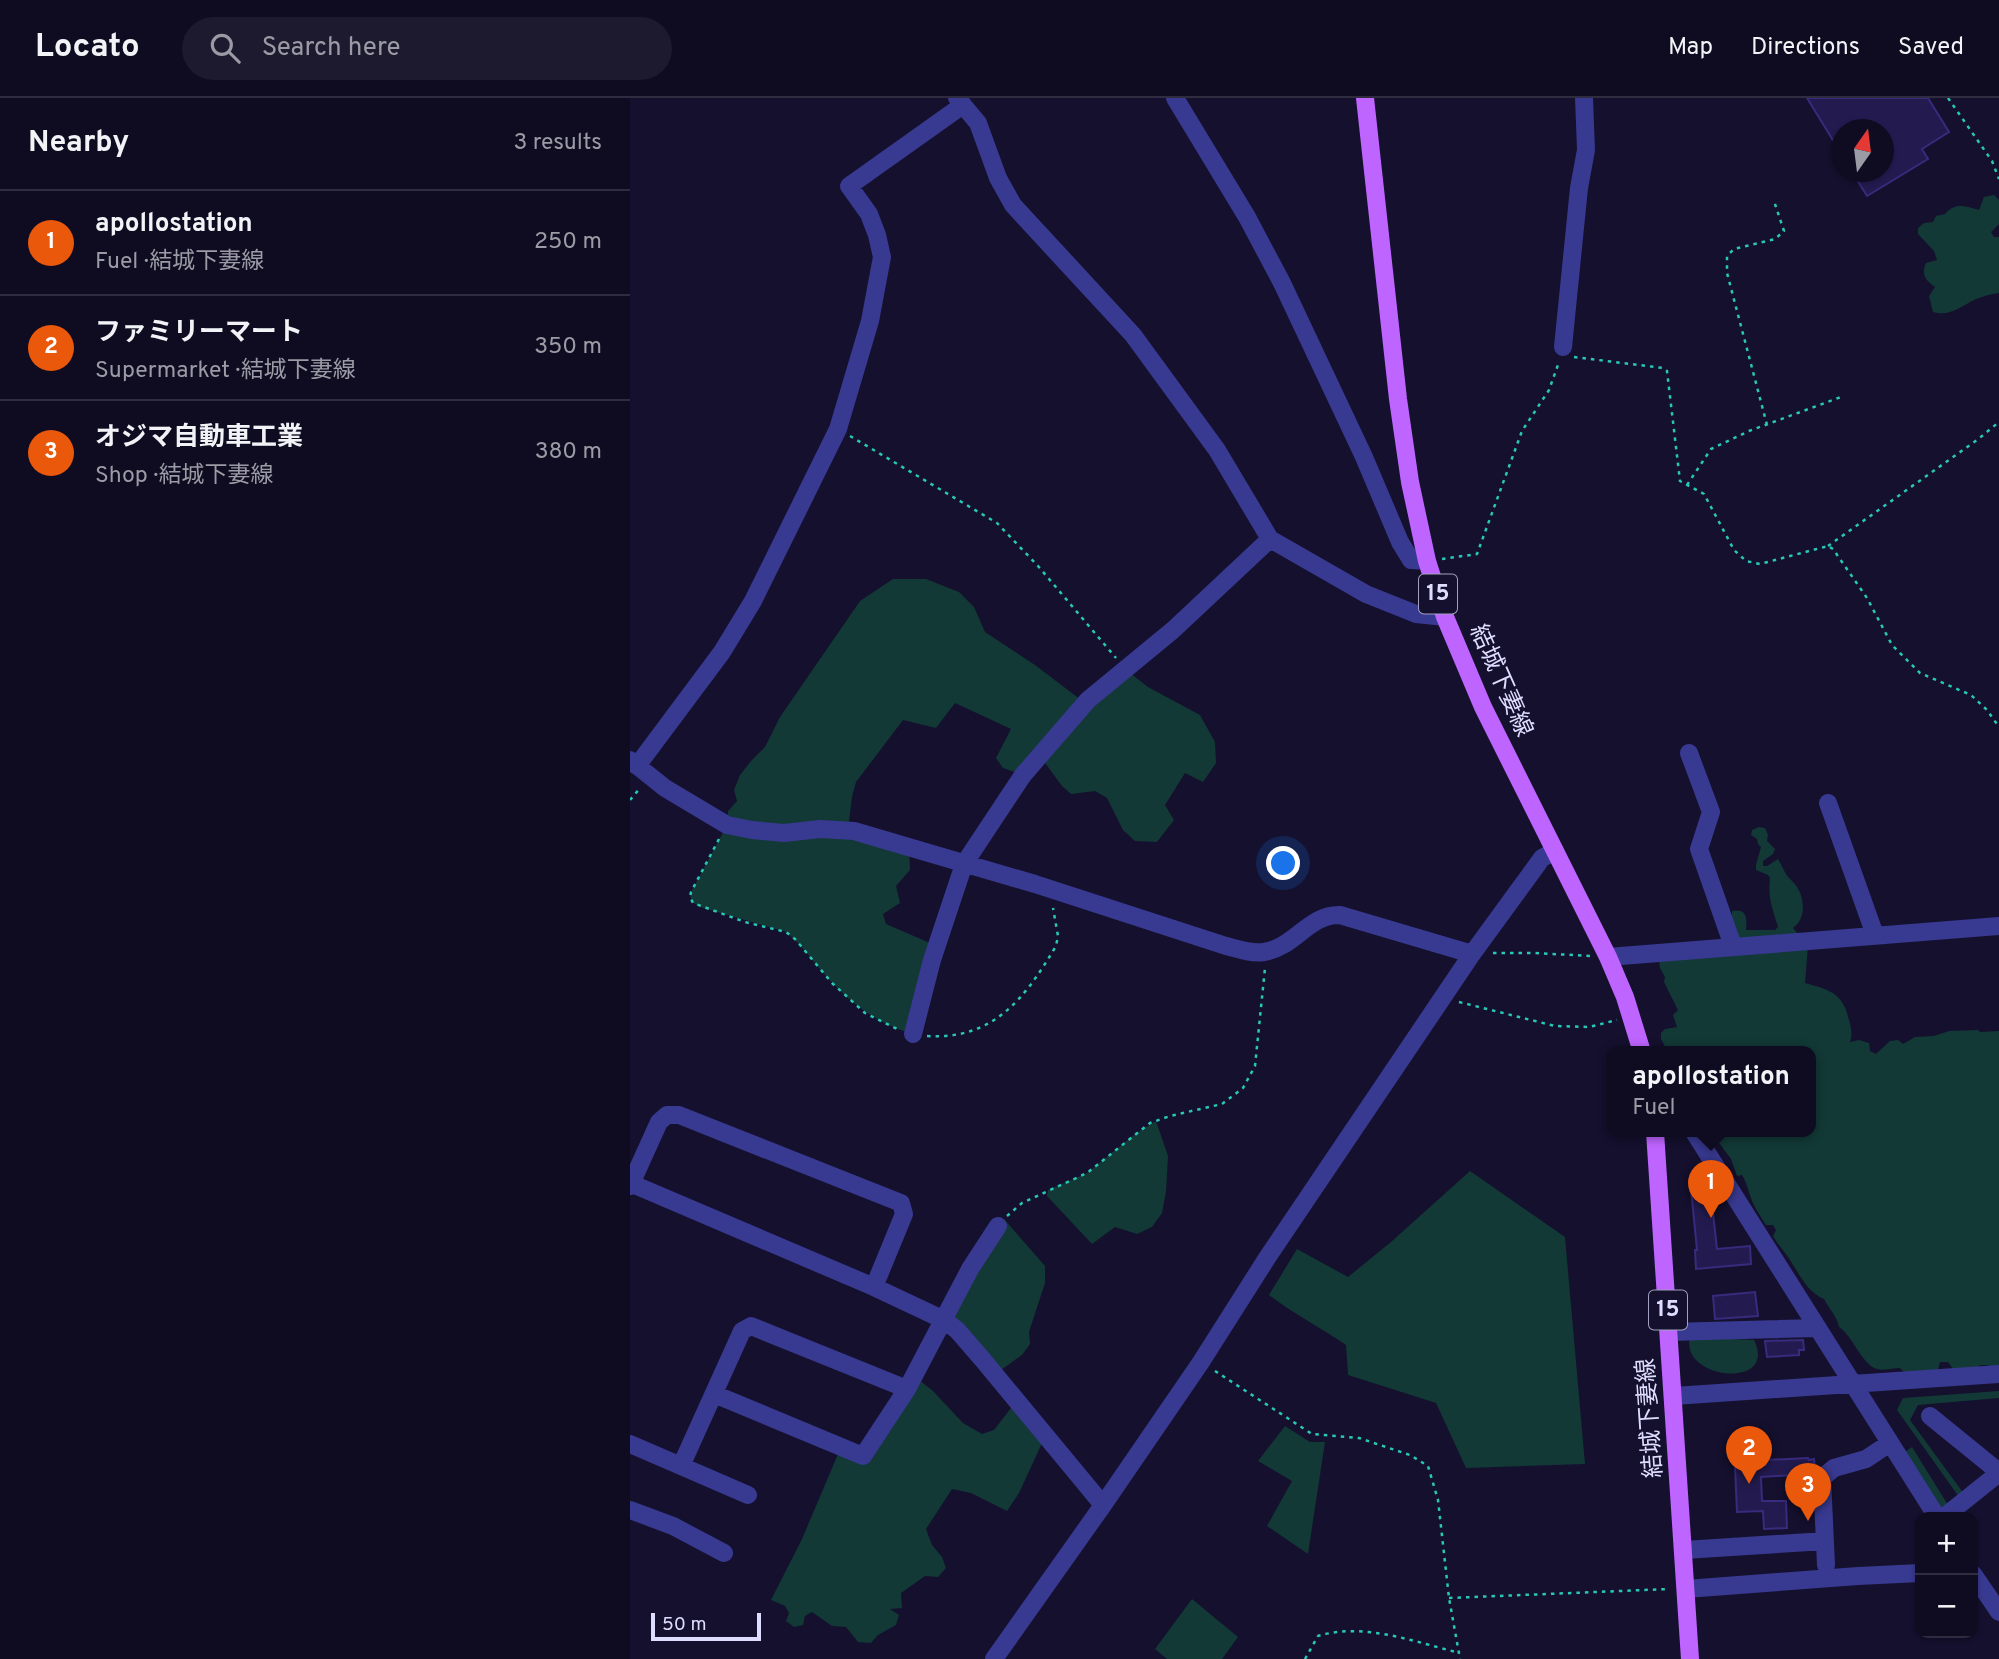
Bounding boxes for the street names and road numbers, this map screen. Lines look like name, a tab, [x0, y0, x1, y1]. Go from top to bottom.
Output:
road number: 15	[1419, 574, 1457, 614]
street label: 結城下妻線	[1462, 620, 1538, 742]
road number: 15	[1649, 1290, 1687, 1330]
street label: 結城下妻線	[1632, 1357, 1670, 1479]

